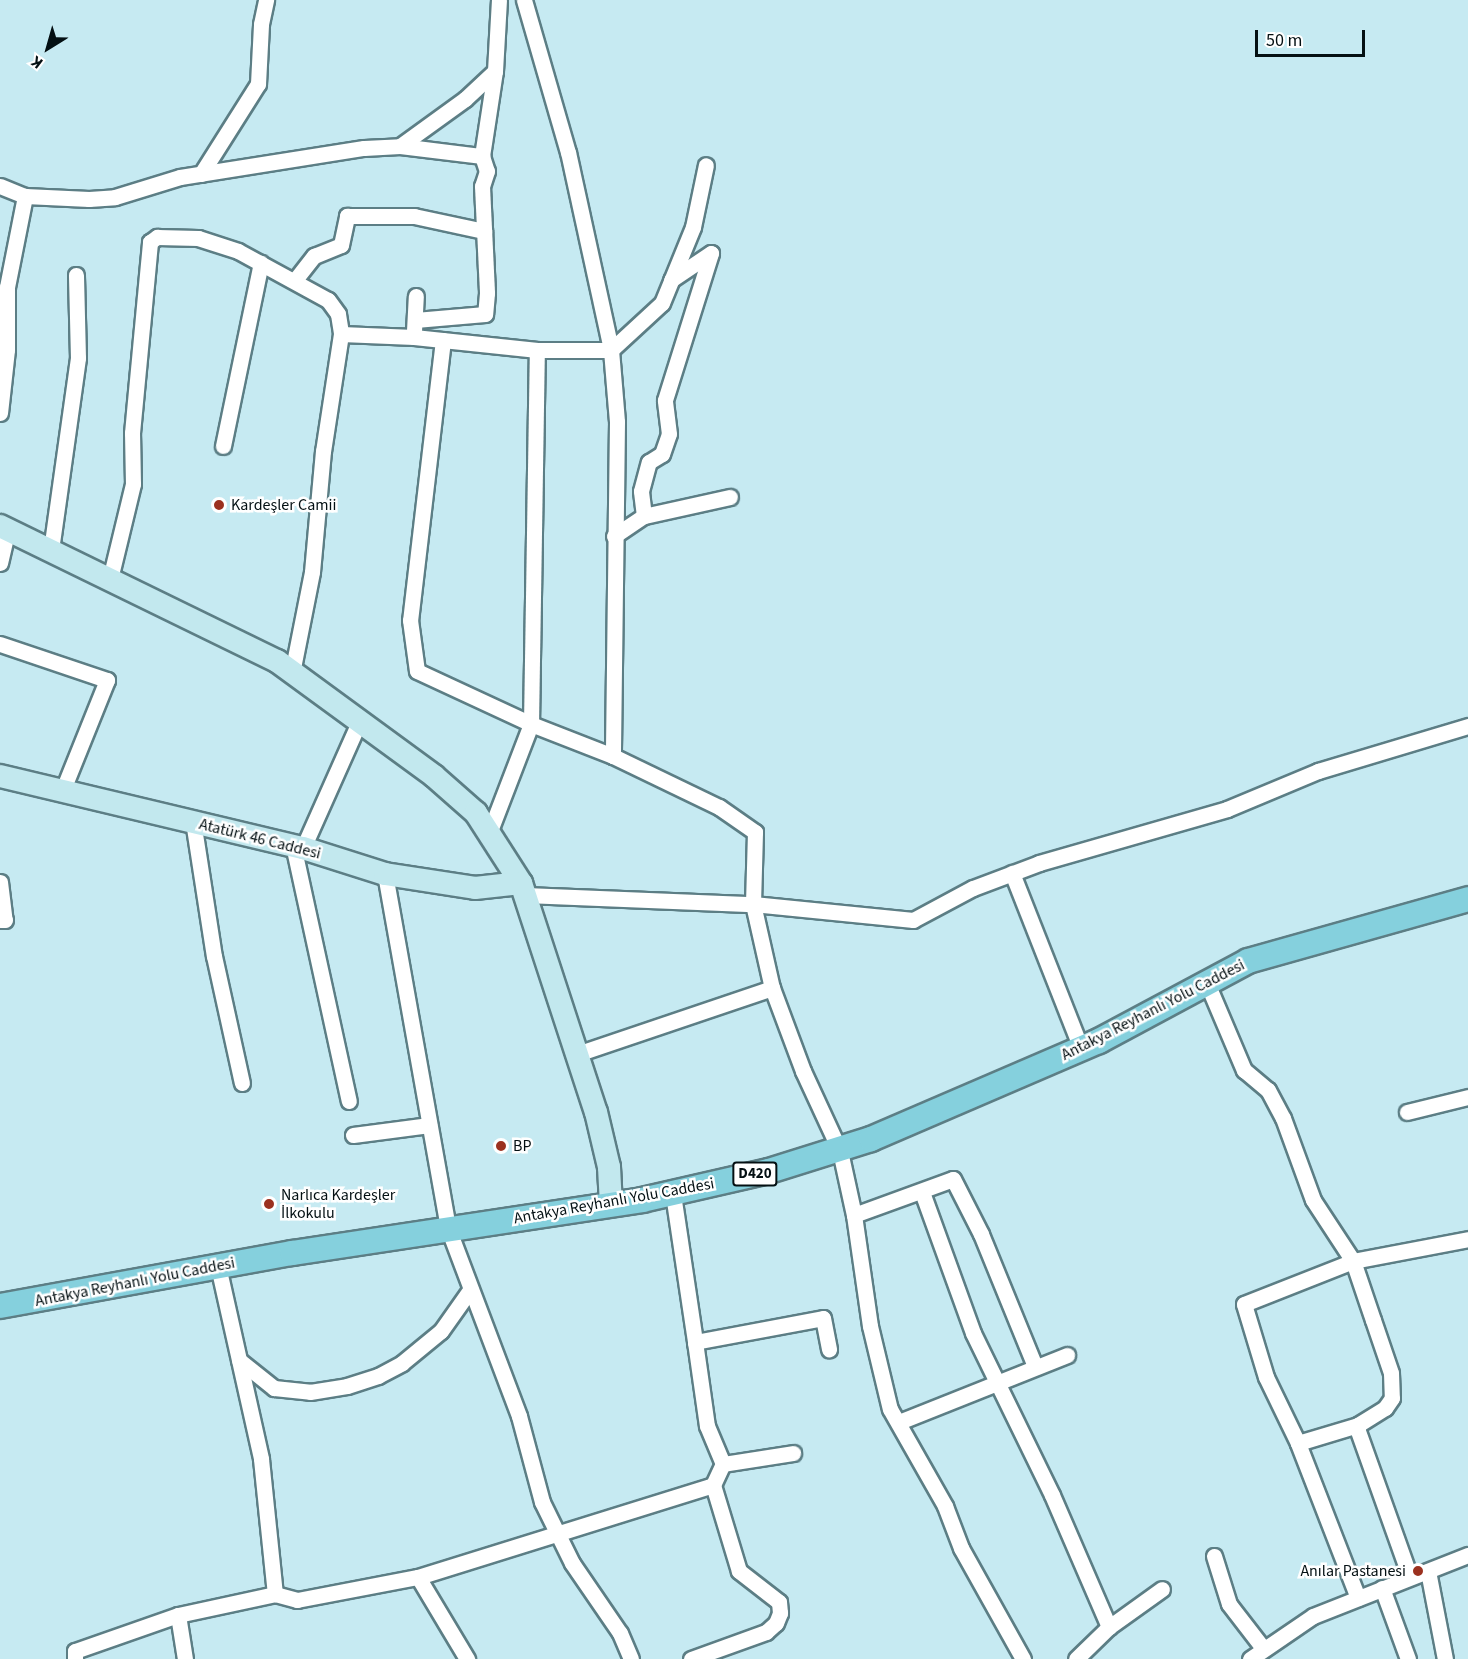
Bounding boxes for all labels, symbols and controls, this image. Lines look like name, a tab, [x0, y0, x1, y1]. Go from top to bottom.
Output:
north arrow	[18, 18, 78, 78]
scale bar	[1258, 18, 1368, 56]
text: 50 m	[1266, 28, 1302, 53]
text: K	[27, 51, 48, 74]
place label: Kardeşler Camii	[231, 495, 336, 515]
marker: Kardeşler Camii	[212, 498, 226, 512]
street label: Atatürk 46 Caddesi	[197, 815, 323, 863]
street label: Antakya Reyhanlı Yolu Caddesi	[1058, 955, 1248, 1065]
place label: BP	[513, 1136, 531, 1156]
marker: BP	[494, 1139, 508, 1153]
road number: D420	[731, 1162, 779, 1186]
street label: Antakya Reyhanlı Yolu Caddesi	[512, 1174, 716, 1228]
place label: Narlıca Kardeşler İlkokulu	[281, 1185, 395, 1223]
marker: Narlıca Kardeşler İlkokulu	[262, 1197, 276, 1211]
street label: Antakya Reyhanlı Yolu Caddesi	[33, 1253, 237, 1311]
place label: Anılar Pastanesi	[1300, 1561, 1406, 1581]
marker: Anılar Pastanesi	[1411, 1564, 1425, 1578]

